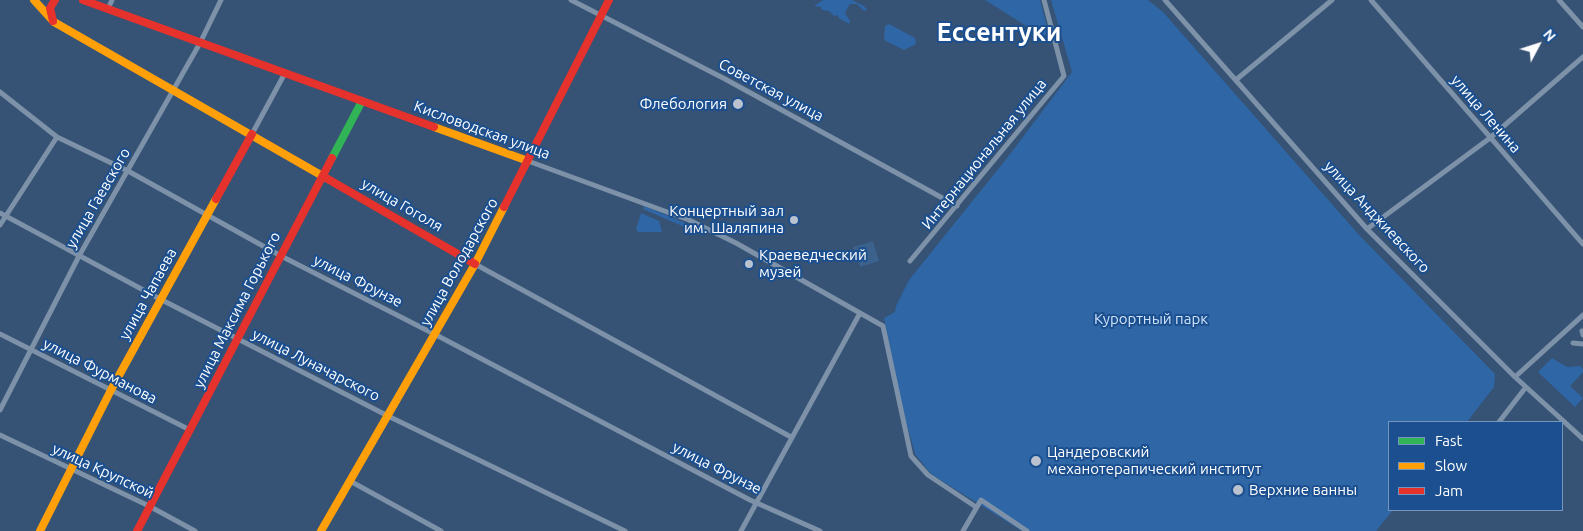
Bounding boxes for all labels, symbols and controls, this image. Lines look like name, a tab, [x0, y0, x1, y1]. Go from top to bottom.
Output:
district label: Ессентуки	[937, 18, 1061, 48]
north arrow	[1513, 20, 1563, 70]
text: N	[1540, 26, 1559, 44]
street label: Советская улица	[716, 55, 826, 125]
street label: улица Ленина	[1447, 71, 1525, 157]
street label: Интернациональная улица	[918, 75, 1050, 233]
place label: Флебология	[639, 95, 727, 113]
street label: Кисловодская улица	[411, 97, 553, 163]
marker: Флебология	[731, 97, 745, 111]
street label: улица Гаевского	[62, 145, 134, 251]
street label: улица Анджиевского	[1320, 157, 1434, 277]
street label: улица Гоголя	[358, 174, 446, 236]
street label: улица Володарского	[416, 195, 502, 329]
place label: Концертный зал им. Шаляпина	[669, 202, 784, 237]
marker: Концертный зал им. Шаляпина	[788, 214, 800, 226]
street label: улица Максима Горького	[190, 229, 284, 391]
street label: улица Чапаева	[115, 245, 181, 343]
place label: Краеведческий музей	[759, 246, 867, 281]
street label: улица Фрунзе	[310, 251, 406, 311]
marker: Краеведческий музей	[743, 258, 755, 270]
park label: Курортный парк	[1094, 310, 1208, 328]
street label: улица Луначарского	[249, 325, 383, 405]
street label: улица Фурманова	[40, 334, 160, 408]
legend	[1388, 421, 1563, 511]
text: Fast	[1435, 432, 1462, 449]
street label: улица Фрунзе	[669, 438, 765, 498]
street label: улица Крупской	[49, 440, 157, 502]
place label: Цандеровский механотерапический институт	[1047, 443, 1261, 478]
marker: Цандеровский механотерапический институт	[1029, 454, 1043, 468]
text: Slow	[1435, 457, 1467, 474]
place label: Верхние ванны	[1249, 481, 1357, 499]
text: Jam	[1435, 482, 1463, 499]
marker: Верхние ванны	[1231, 483, 1245, 497]

